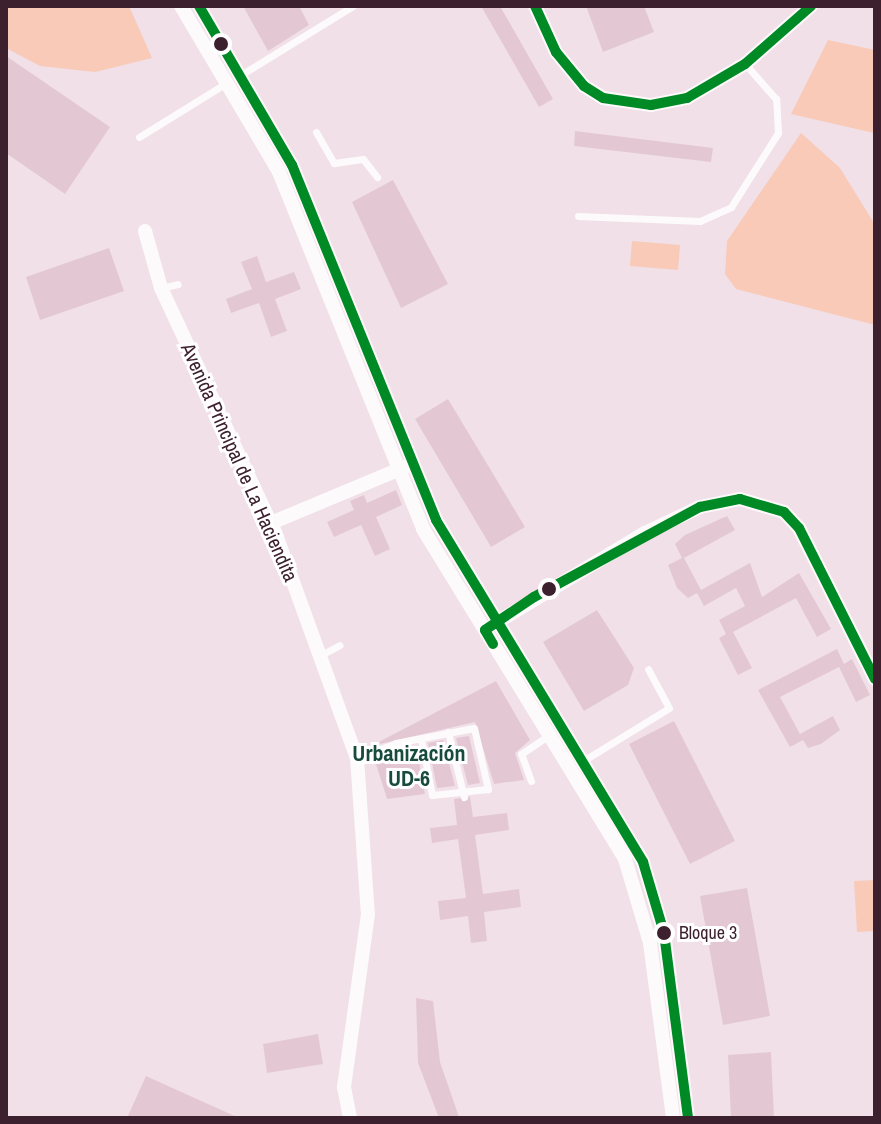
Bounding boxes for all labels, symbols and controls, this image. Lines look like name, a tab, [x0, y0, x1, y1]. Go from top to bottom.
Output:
unlabelled marker	[213, 36, 229, 52]
street label: Avenida Principal de La Haciendita	[176, 339, 304, 585]
unlabelled marker	[541, 581, 557, 597]
district label: Urbanización UD-6	[352, 740, 466, 792]
place label: Bloque 3	[679, 922, 737, 944]
marker: Bloque 3	[656, 925, 672, 941]

